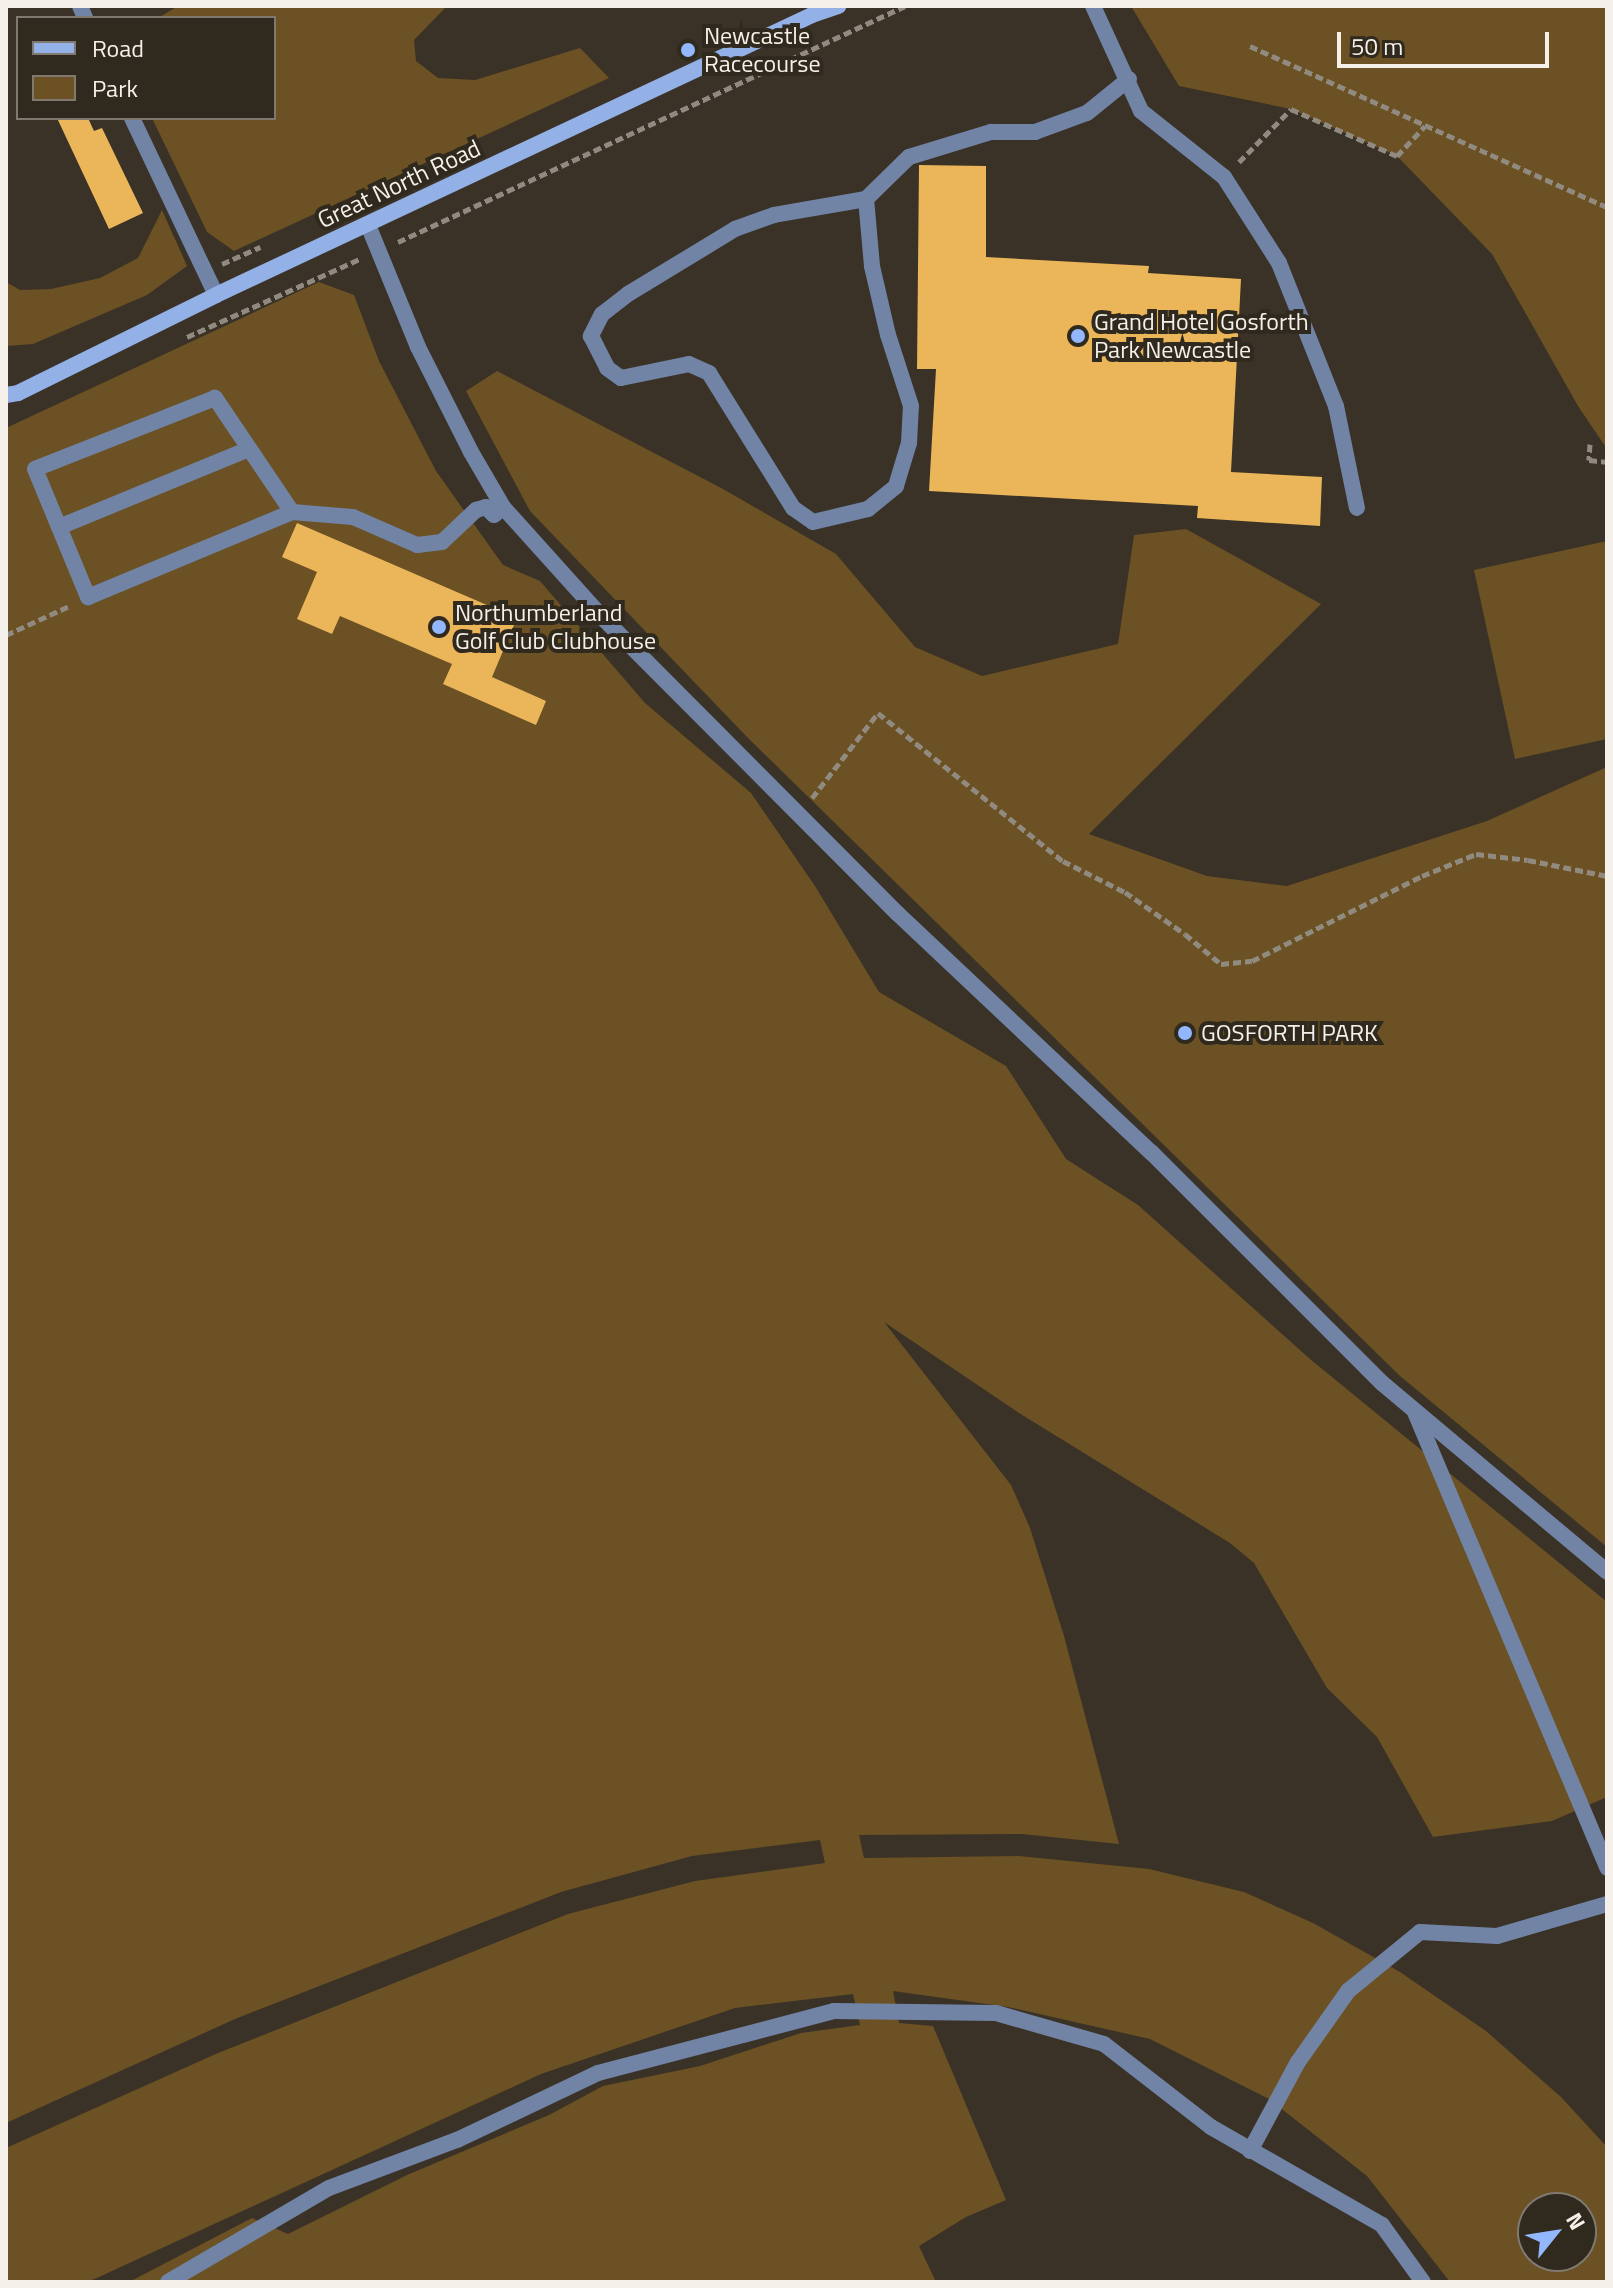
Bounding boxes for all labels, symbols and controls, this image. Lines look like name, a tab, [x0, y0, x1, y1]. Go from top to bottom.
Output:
legend	[16, 16, 276, 120]
scale bar	[1341, 16, 1553, 66]
place label: Newcastle Racecourse	[704, 22, 821, 78]
text: 50 m	[1351, 28, 1403, 64]
text: Road	[92, 30, 144, 66]
marker: Newcastle Racecourse	[679, 41, 697, 59]
text: Park	[92, 70, 138, 106]
street label: Great North Road	[313, 134, 485, 234]
place label: Grand Hotel Gosforth Park Newcastle	[1094, 308, 1309, 364]
marker: Grand Hotel Gosforth Park Newcastle	[1069, 327, 1087, 345]
place label: Northumberland Golf Club Clubhouse	[455, 599, 656, 655]
marker: Northumberland Golf Club Clubhouse	[430, 618, 448, 636]
place label: GOSFORTH PARK	[1201, 1019, 1378, 1047]
marker: GOSFORTH PARK	[1176, 1024, 1194, 1042]
north arrow	[1517, 2192, 1597, 2272]
text: N	[1558, 2206, 1595, 2236]

